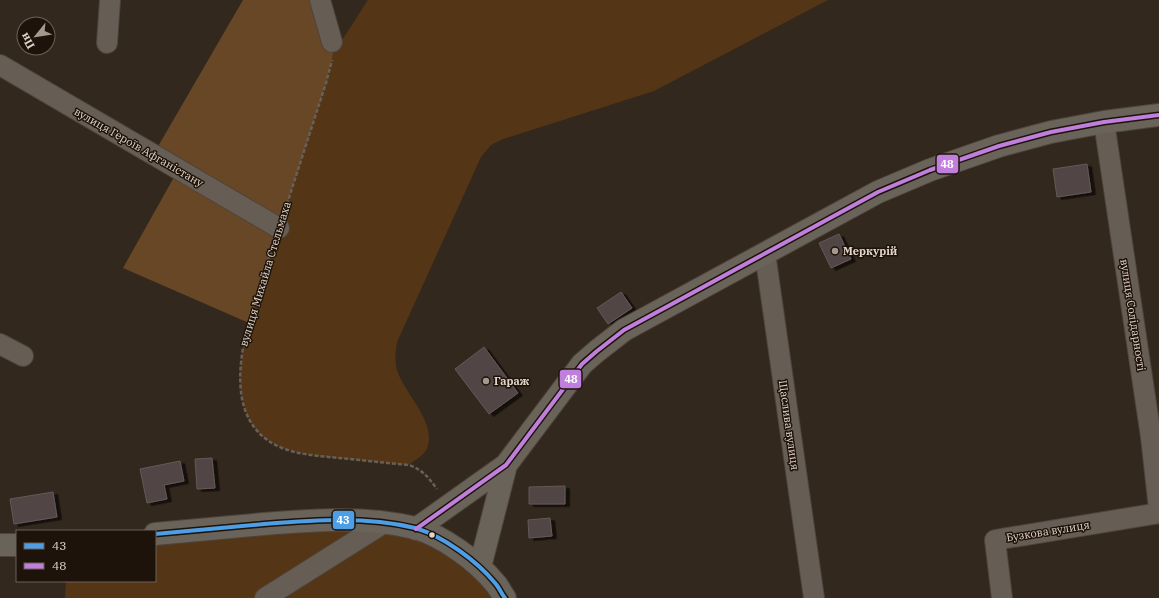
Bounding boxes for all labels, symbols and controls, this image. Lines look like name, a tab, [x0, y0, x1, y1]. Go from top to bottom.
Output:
north arrow	[16, 16, 56, 56]
text: Пн	[17, 30, 37, 52]
street label: вулиця Героїв Афганістану	[72, 104, 206, 190]
line badge: 48	[936, 154, 959, 174]
text: 48	[940, 157, 954, 171]
street label: вулиця Михайла Стельмаха	[236, 200, 294, 348]
place label: Меркурій	[843, 244, 898, 258]
marker: Меркурій	[830, 246, 840, 256]
street label: вулиця Солідарності	[1117, 258, 1149, 372]
line badge: 48	[559, 369, 582, 389]
text: 48	[564, 372, 578, 386]
place label: Гараж	[494, 374, 530, 388]
marker: Гараж	[481, 376, 491, 386]
street label: Щаслива вулиця	[776, 379, 802, 471]
line badge: 43	[332, 510, 355, 530]
text: 43	[336, 513, 350, 527]
street label: Бузкова вулиця	[1005, 517, 1091, 545]
legend	[16, 530, 156, 582]
unlabelled marker	[427, 530, 437, 540]
text: 43	[52, 538, 66, 553]
text: 48	[52, 558, 66, 573]

